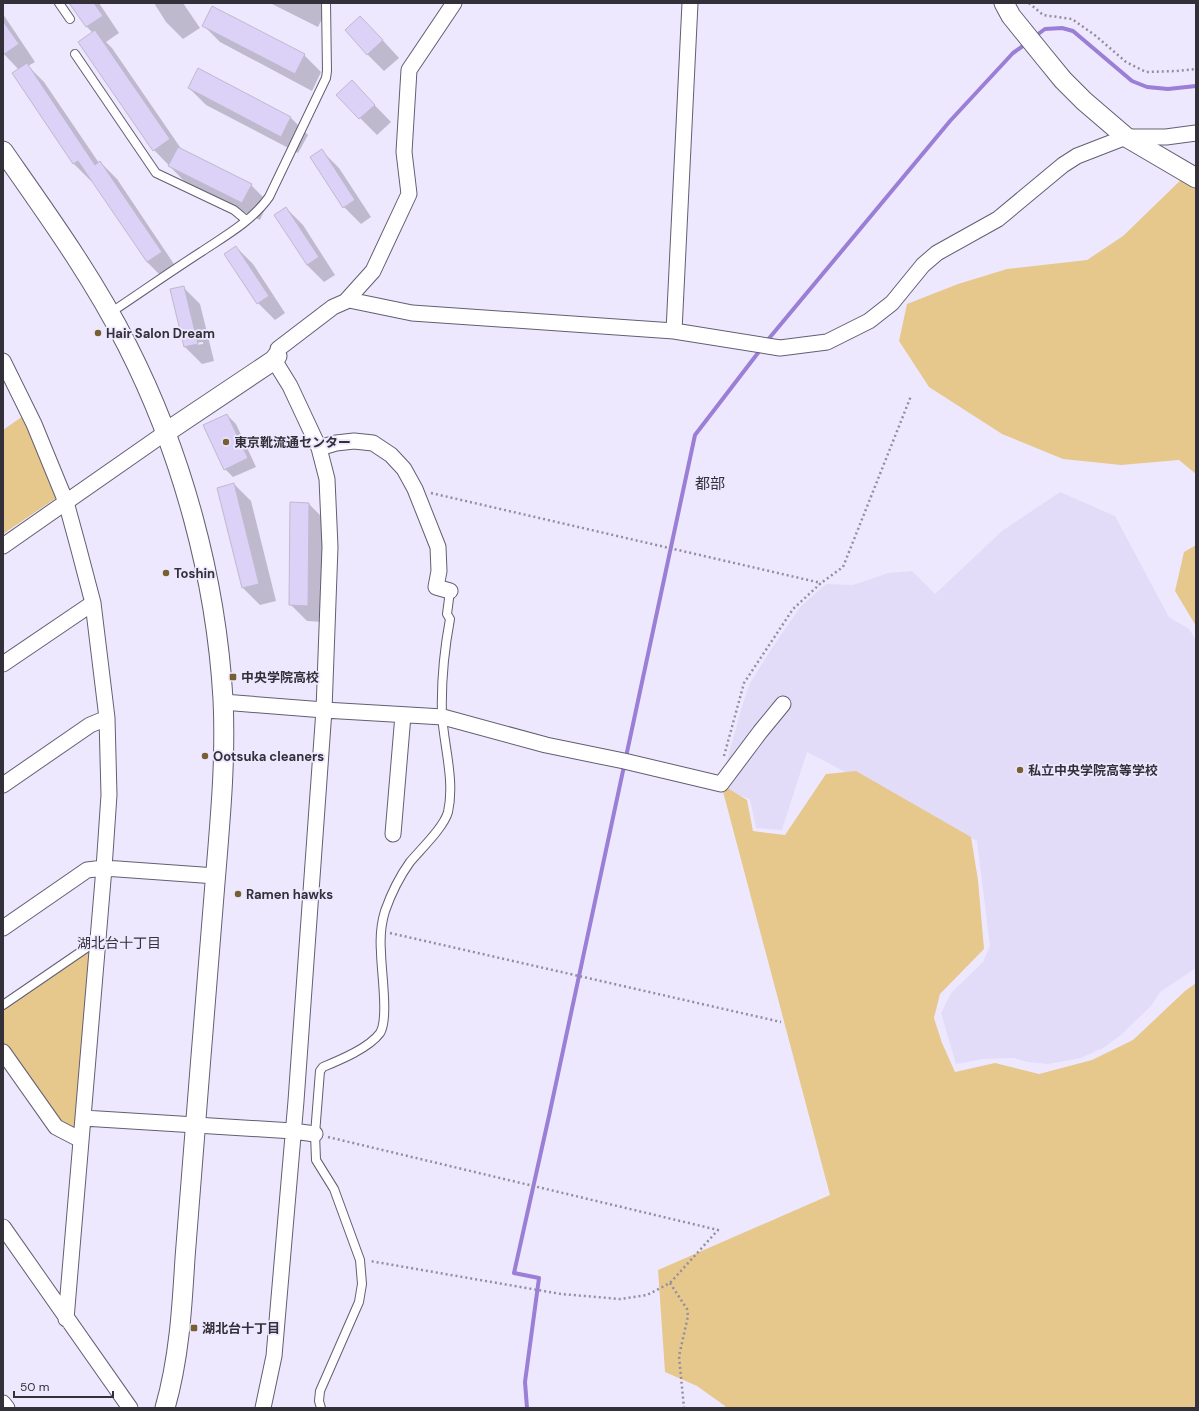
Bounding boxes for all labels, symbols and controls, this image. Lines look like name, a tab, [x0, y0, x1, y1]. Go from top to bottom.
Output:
place label: Hair Salon Dream	[106, 325, 215, 342]
marker: Hair Salon Dream	[93, 328, 103, 338]
place label: 東京靴流通センター	[234, 434, 351, 451]
marker: 東京靴流通センター	[221, 437, 231, 447]
district label: 都部	[695, 474, 725, 494]
place label: Toshin	[174, 565, 215, 582]
marker: Toshin	[161, 568, 171, 578]
place label: 中央学院高校	[241, 669, 319, 686]
marker: 中央学院高校	[228, 672, 238, 682]
place label: Ootsuka cleaners	[213, 748, 324, 765]
marker: Ootsuka cleaners	[200, 751, 210, 761]
place label: 私立中央学院高等学校	[1028, 762, 1158, 779]
marker: 私立中央学院高等学校	[1015, 765, 1025, 775]
place label: Ramen hawks	[246, 886, 333, 903]
marker: Ramen hawks	[233, 889, 243, 899]
district label: 湖北台十丁目	[77, 934, 161, 952]
place label: 湖北台十丁目	[202, 1320, 280, 1337]
marker: 湖北台十丁目	[189, 1323, 199, 1333]
scale bar	[14, 1373, 113, 1399]
text: 50 m	[20, 1379, 49, 1395]

